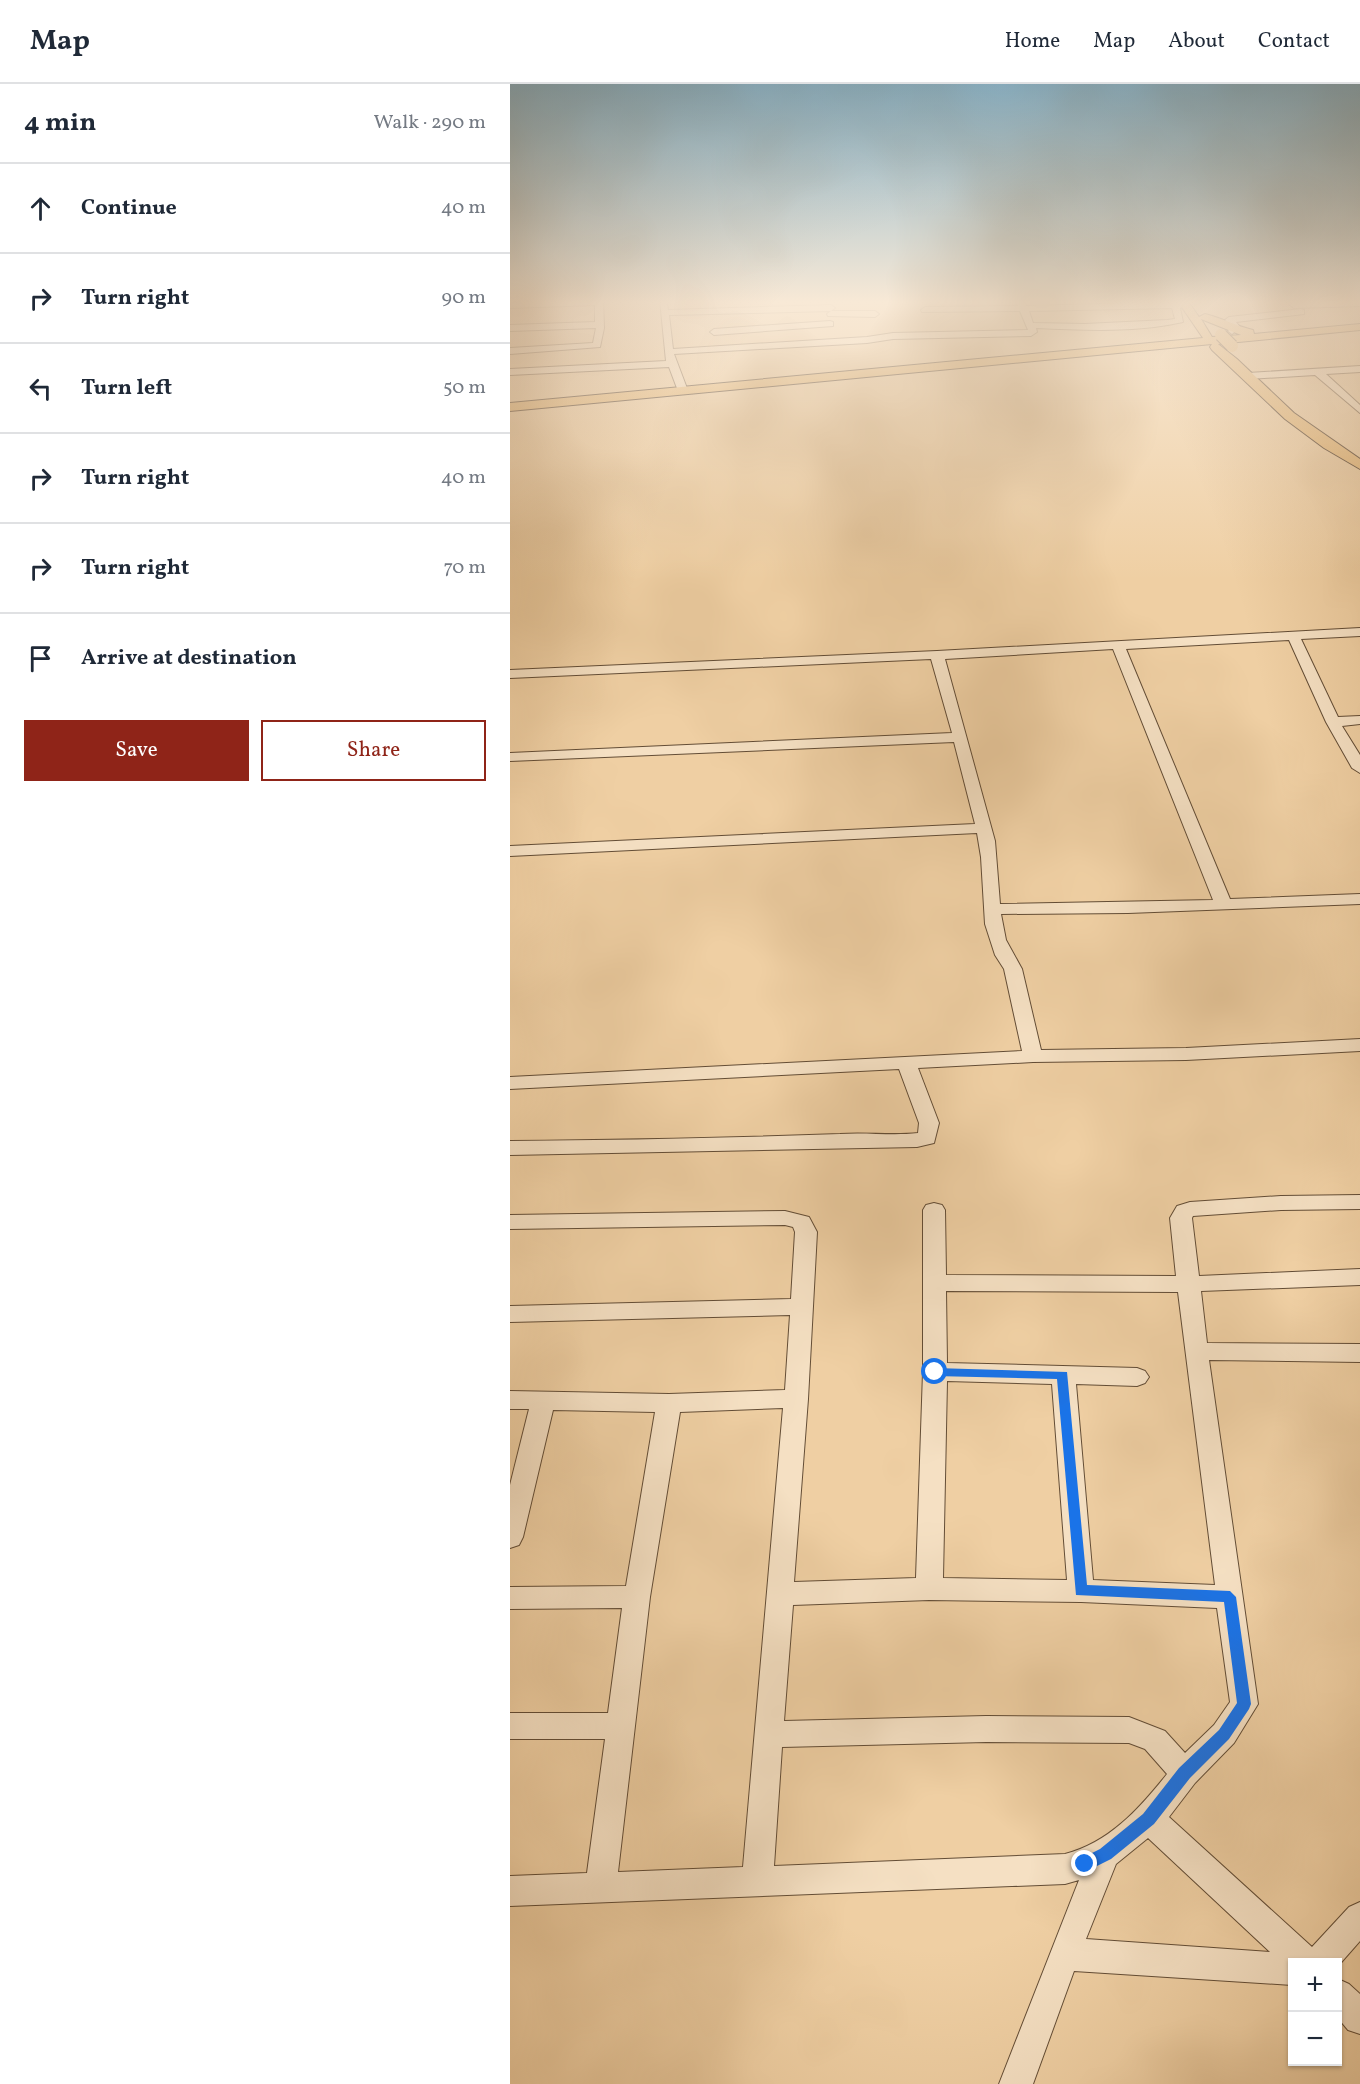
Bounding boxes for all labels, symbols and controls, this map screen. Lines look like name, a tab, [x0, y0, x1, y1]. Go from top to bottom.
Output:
text: Map	[30, 22, 90, 61]
text: Home	[1005, 27, 1060, 56]
text: Map	[1093, 27, 1135, 56]
text: About	[1168, 27, 1225, 56]
text: Contact	[1258, 27, 1330, 56]
text: 4 min	[24, 105, 96, 141]
text: Walk · 290 m	[374, 109, 486, 137]
icon: ahead	[24, 192, 57, 225]
text: Continue	[81, 193, 177, 224]
text: 40 m	[441, 194, 486, 222]
icon: right	[24, 282, 57, 315]
text: Turn right	[81, 283, 189, 314]
text: 90 m	[442, 284, 486, 312]
icon: left	[24, 372, 57, 405]
text: Turn left	[81, 373, 172, 404]
text: 50 m	[443, 374, 486, 402]
icon: right	[24, 462, 57, 495]
text: Turn right	[81, 463, 189, 494]
text: 40 m	[441, 464, 486, 492]
icon: right	[24, 552, 57, 585]
text: Turn right	[81, 553, 189, 584]
text: 70 m	[443, 554, 486, 582]
icon: arrive	[24, 642, 57, 675]
text: Arrive at destination	[81, 643, 297, 674]
button: Save	[24, 720, 249, 781]
button: Share	[261, 720, 486, 781]
route start	[921, 1358, 947, 1384]
route end	[1071, 1850, 1097, 1876]
map controls	[1288, 1958, 1342, 2066]
button: +	[1288, 1958, 1342, 2012]
button: −	[1288, 2012, 1342, 2066]

